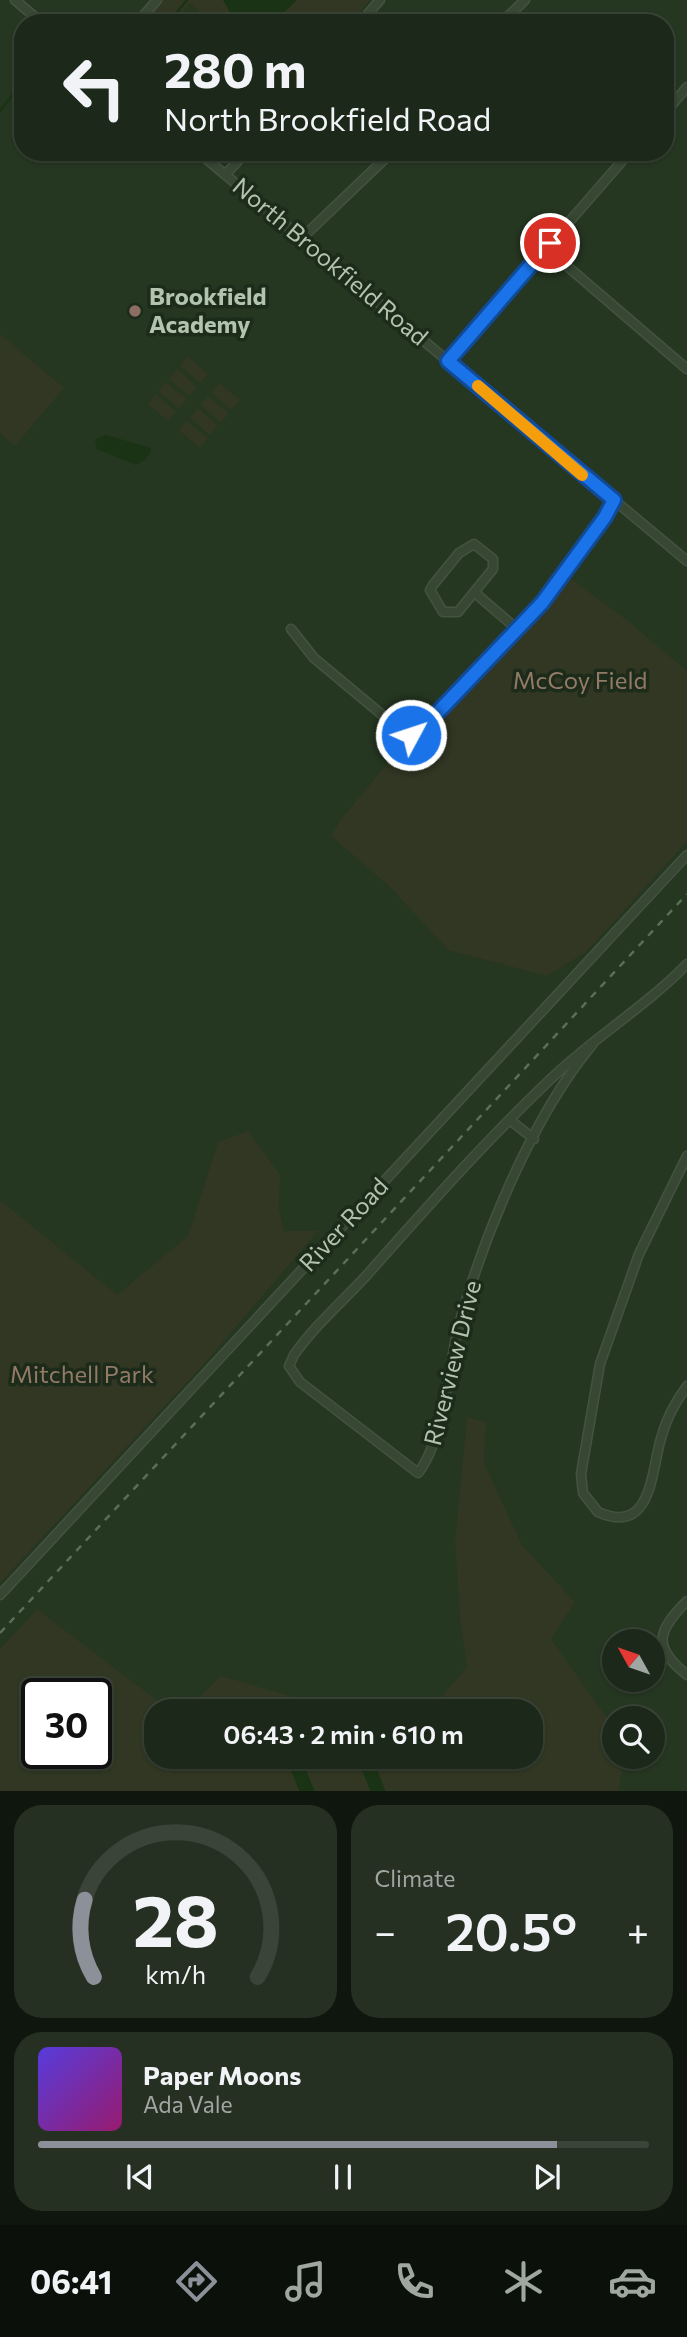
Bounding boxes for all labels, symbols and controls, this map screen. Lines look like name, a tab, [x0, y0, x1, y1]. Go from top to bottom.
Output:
text: 280 m	[164, 38, 307, 98]
icon: left	[49, 42, 140, 133]
text: North Brookfield Road	[164, 98, 491, 138]
street label: North Brookfield Road	[228, 171, 434, 351]
pin	[520, 213, 580, 273]
icon: arrive	[531, 224, 569, 262]
place label: Brookfield Academy	[149, 281, 267, 338]
marker: Brookfield Academy	[127, 303, 143, 319]
park label: McCoy Field	[513, 665, 647, 694]
position arrow	[374, 698, 448, 772]
street label: River Road	[292, 1171, 393, 1277]
street label: Riverview Drive	[417, 1277, 486, 1448]
park label: Mitchell Park	[10, 1359, 154, 1388]
north arrow	[602, 1629, 665, 1692]
map controls	[602, 1629, 665, 1769]
speed limit sign: 30	[21, 1678, 112, 1769]
button: search	[602, 1706, 665, 1769]
text: 06:43 · 2 min · 610 m	[223, 1718, 464, 1749]
text: Climate	[375, 1864, 456, 1892]
text: 28	[132, 1874, 218, 1963]
text: 20.5°	[445, 1898, 577, 1962]
text: −	[375, 1907, 396, 1954]
text: +	[627, 1907, 649, 1954]
text: km/h	[145, 1959, 206, 1989]
text: Paper Moons	[143, 2059, 301, 2090]
text: Ada Vale	[143, 2090, 233, 2118]
icon: previous	[121, 2158, 159, 2196]
icon: pause	[324, 2158, 362, 2196]
icon: next	[528, 2158, 566, 2196]
icon: directions	[172, 2257, 221, 2306]
icon: music	[281, 2257, 330, 2306]
icon: phone	[390, 2257, 439, 2306]
icon: climate	[499, 2257, 548, 2306]
icon: car	[608, 2257, 657, 2306]
text: 06:41	[30, 2261, 113, 2301]

